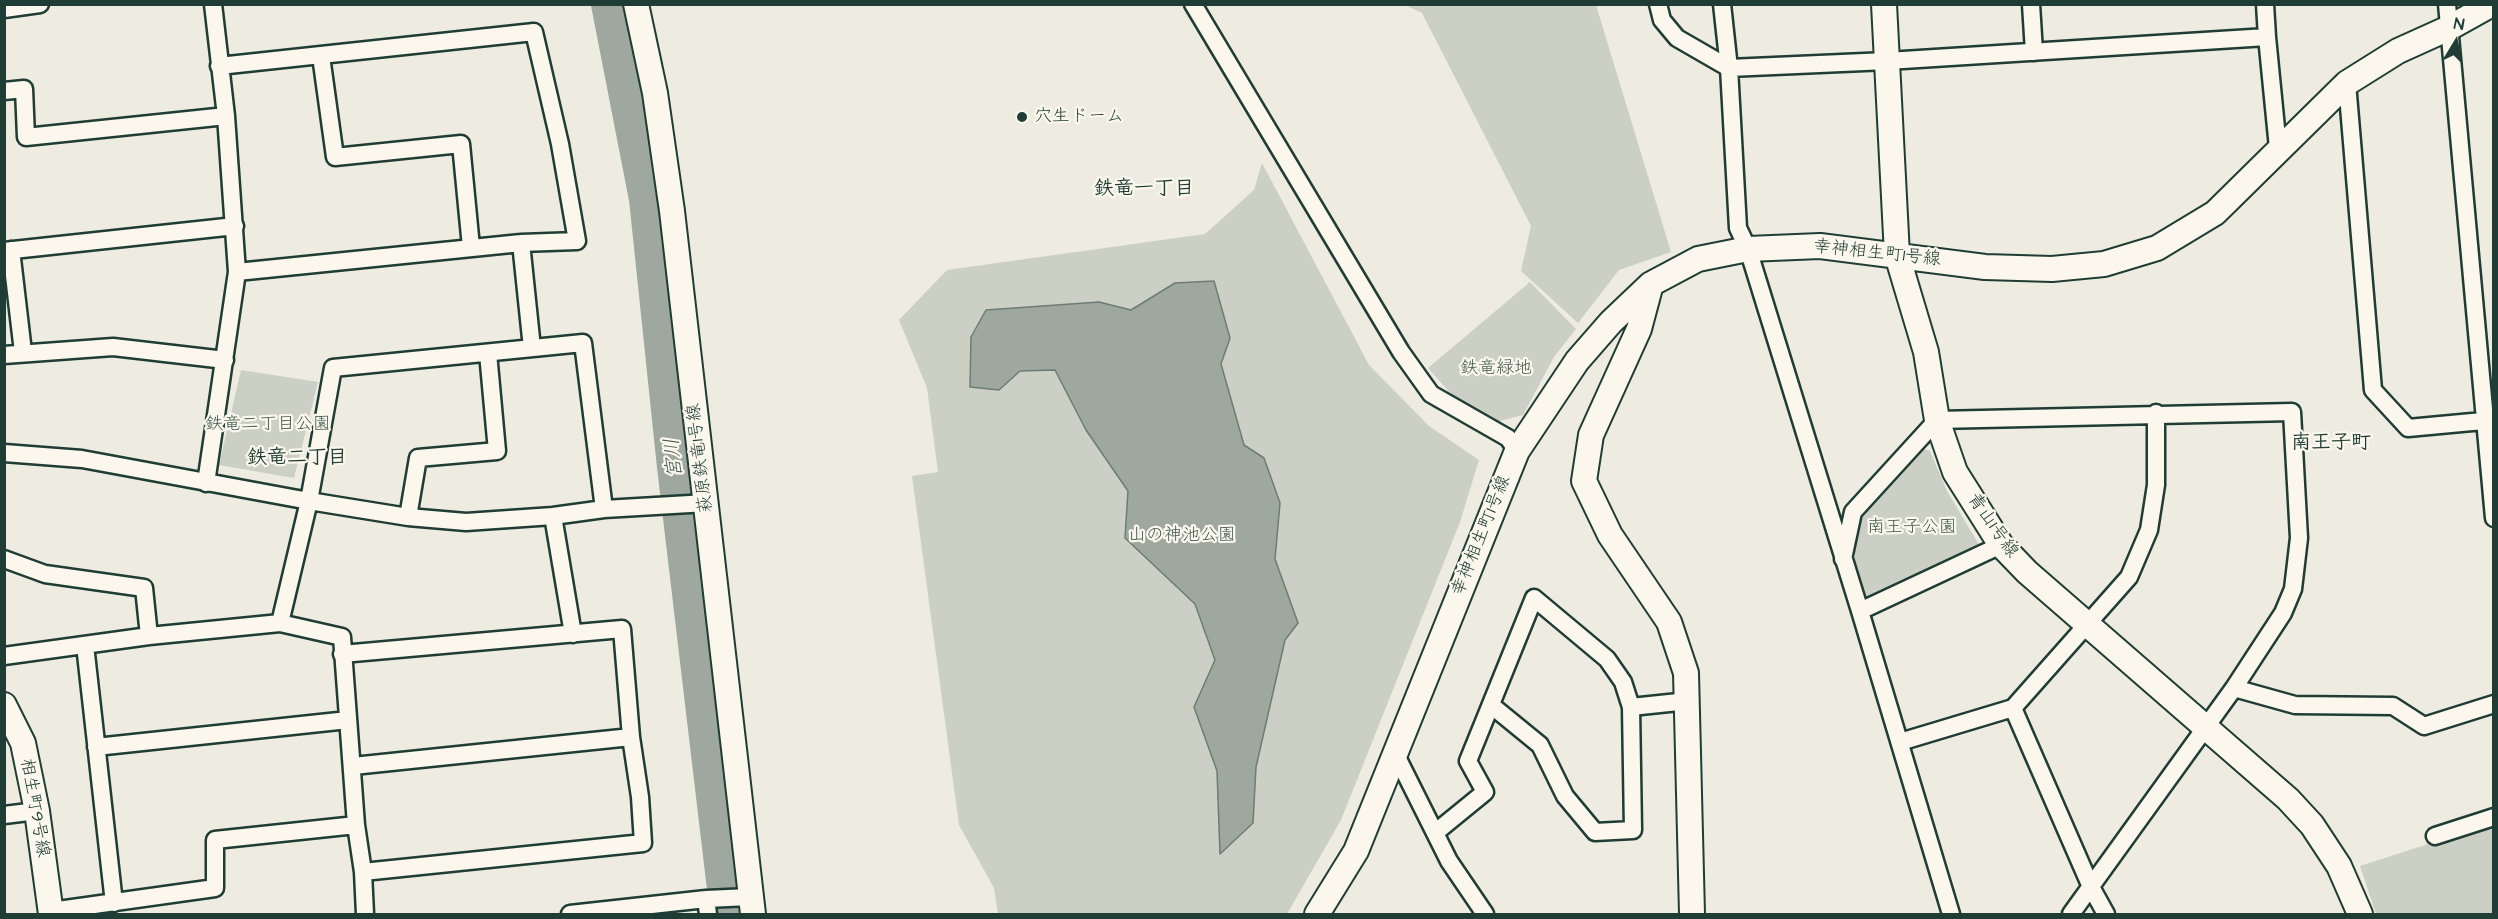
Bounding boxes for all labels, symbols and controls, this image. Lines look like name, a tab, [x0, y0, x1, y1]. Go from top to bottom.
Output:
north arrow	[2426, 12, 2486, 72]
text: N	[2452, 13, 2466, 36]
place label: 穴生ドーム	[1034, 106, 1124, 128]
marker: 穴生ドーム	[1015, 110, 1029, 124]
district label: 鉄竜一丁目	[1094, 178, 1194, 202]
street label: 幸神相生町1号線	[1812, 237, 1942, 271]
park label: 鉄竜緑地	[1460, 358, 1532, 380]
street label: 萩原鉄竜1号線	[684, 402, 718, 514]
park label: 鉄竜二丁目公園	[205, 414, 331, 436]
district label: 南王子町	[2291, 432, 2371, 456]
water label: 宮川	[661, 437, 689, 479]
district label: 鉄竜二丁目	[247, 447, 347, 471]
street label: 幸神相生町1号線	[1448, 472, 1516, 600]
street label: 青山1号線	[1962, 489, 2022, 563]
park label: 南王子公園	[1867, 517, 1957, 539]
park label: 山の神池公園	[1128, 525, 1236, 547]
street label: 相生町9号線	[15, 757, 53, 859]

